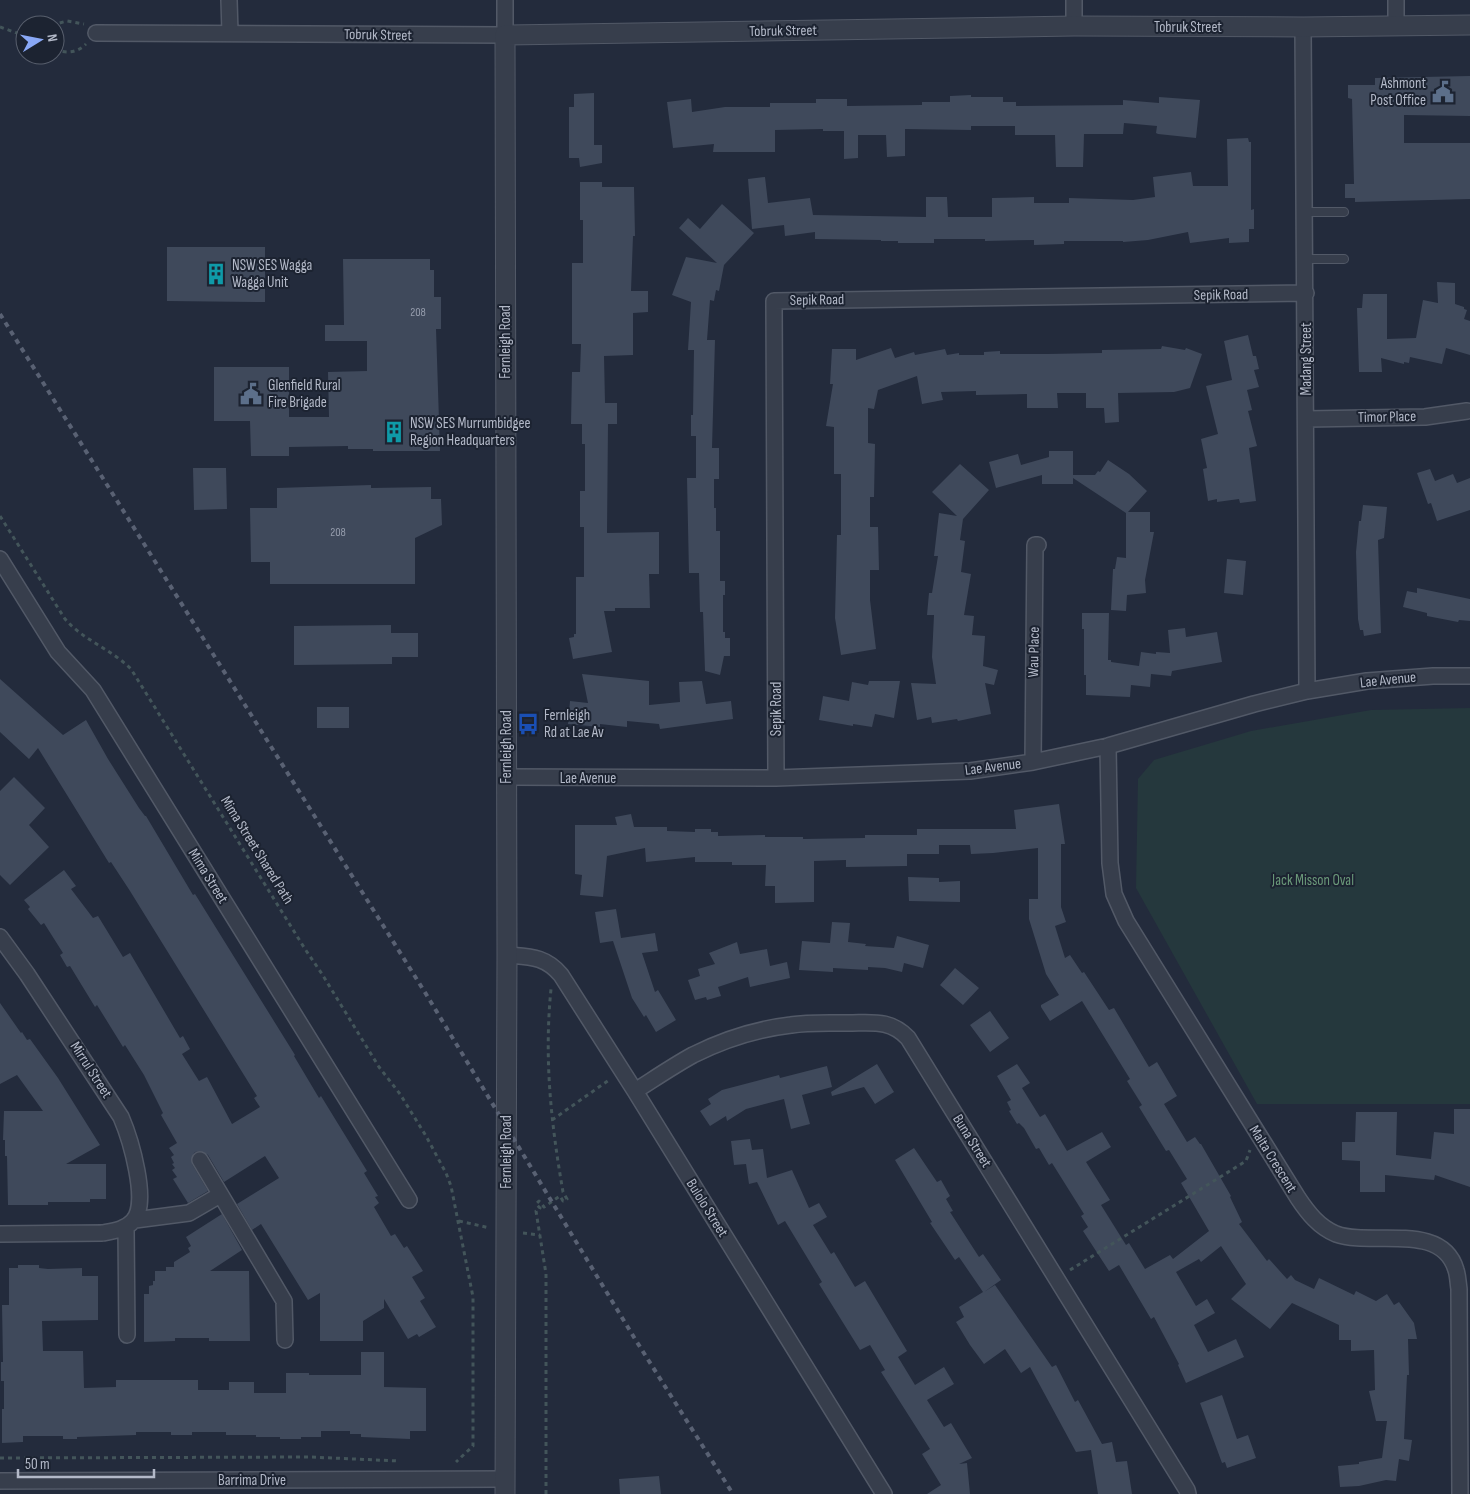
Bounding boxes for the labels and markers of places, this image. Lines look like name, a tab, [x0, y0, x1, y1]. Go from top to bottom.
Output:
place label: Ashmont Post Office	[1370, 74, 1426, 110]
public building icon: Ashmont Post Office	[1430, 79, 1456, 105]
place label: NSW SES Wagga Wagga Unit	[232, 256, 313, 292]
building icon: NSW SES Wagga Wagga Unit	[203, 261, 229, 287]
place label: Glenfield Rural Fire Brigade	[268, 376, 341, 412]
public building icon: Glenfield Rural Fire Brigade	[238, 381, 264, 407]
place label: NSW SES Murrumbidgee Region Headquarters	[410, 414, 531, 450]
building icon: NSW SES Murrumbidgee Region Headquarters	[381, 419, 407, 445]
place label: Fernleigh Rd at Lae Av	[544, 706, 604, 742]
bus stop icon: Fernleigh Rd at Lae Av	[515, 711, 541, 737]

